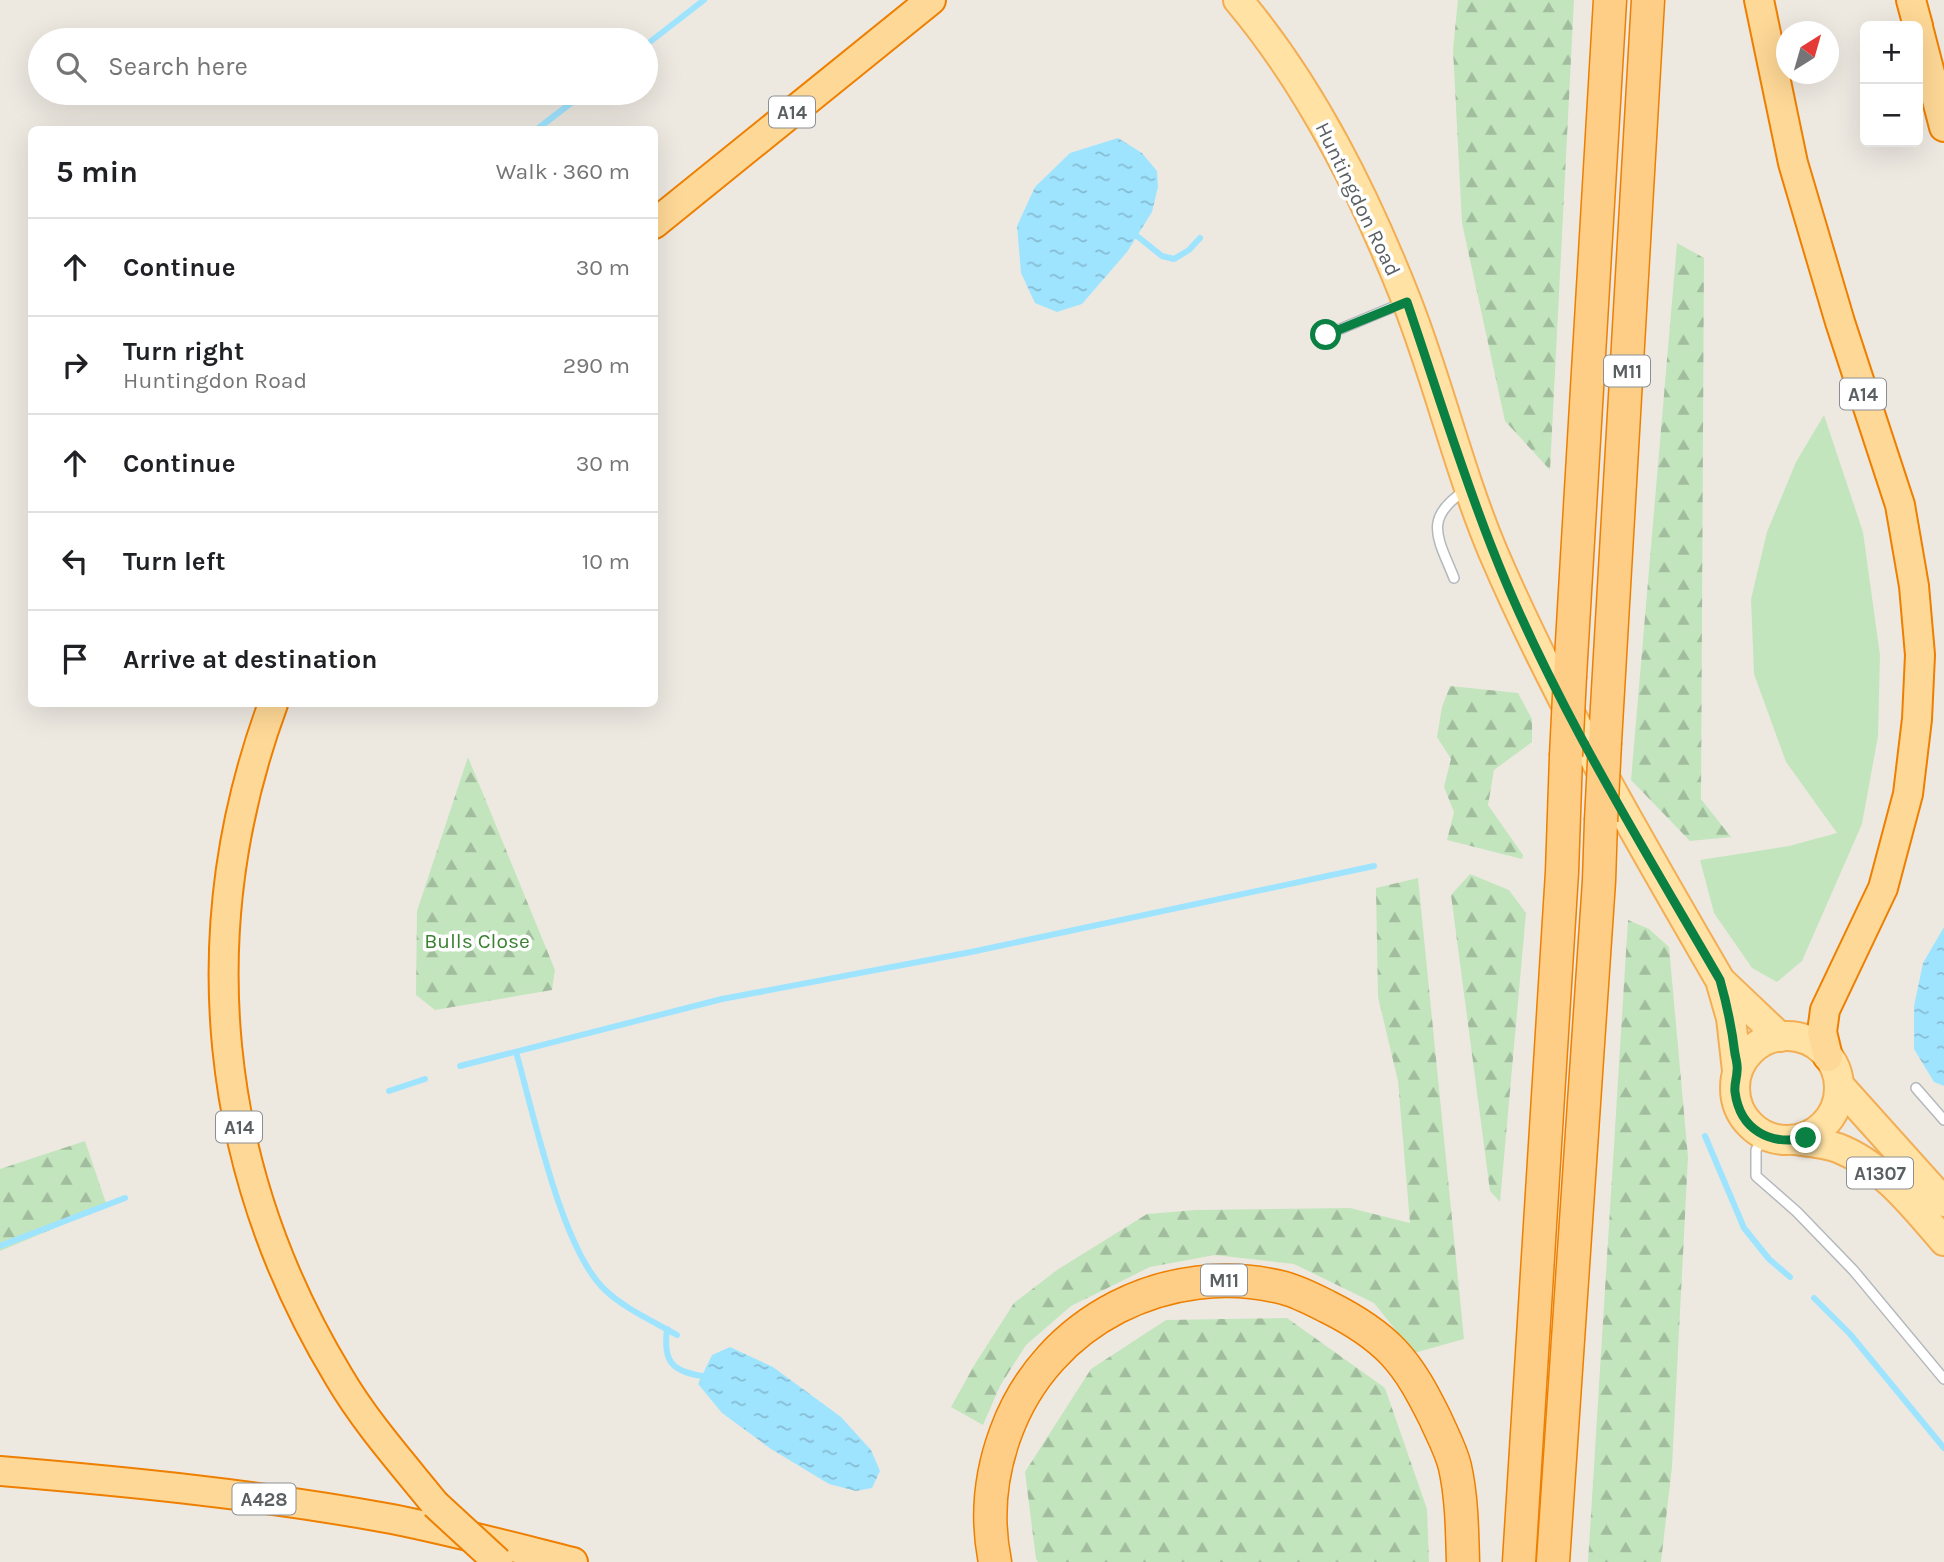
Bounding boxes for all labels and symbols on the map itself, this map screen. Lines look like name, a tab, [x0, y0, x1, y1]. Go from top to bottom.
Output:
north arrow	[1776, 21, 1839, 84]
road number: A14	[769, 96, 815, 128]
street label: Huntingdon Road	[1310, 118, 1406, 280]
route start	[1310, 319, 1341, 350]
road number: M11	[1604, 356, 1650, 386]
road number: A14	[1840, 378, 1886, 410]
park label: Bulls Close	[424, 929, 530, 953]
road number: A14	[216, 1112, 262, 1142]
route end	[1790, 1122, 1821, 1153]
road number: A1307	[1847, 1158, 1913, 1189]
road number: M11	[1201, 1264, 1247, 1296]
road number: A428	[232, 1484, 296, 1514]

